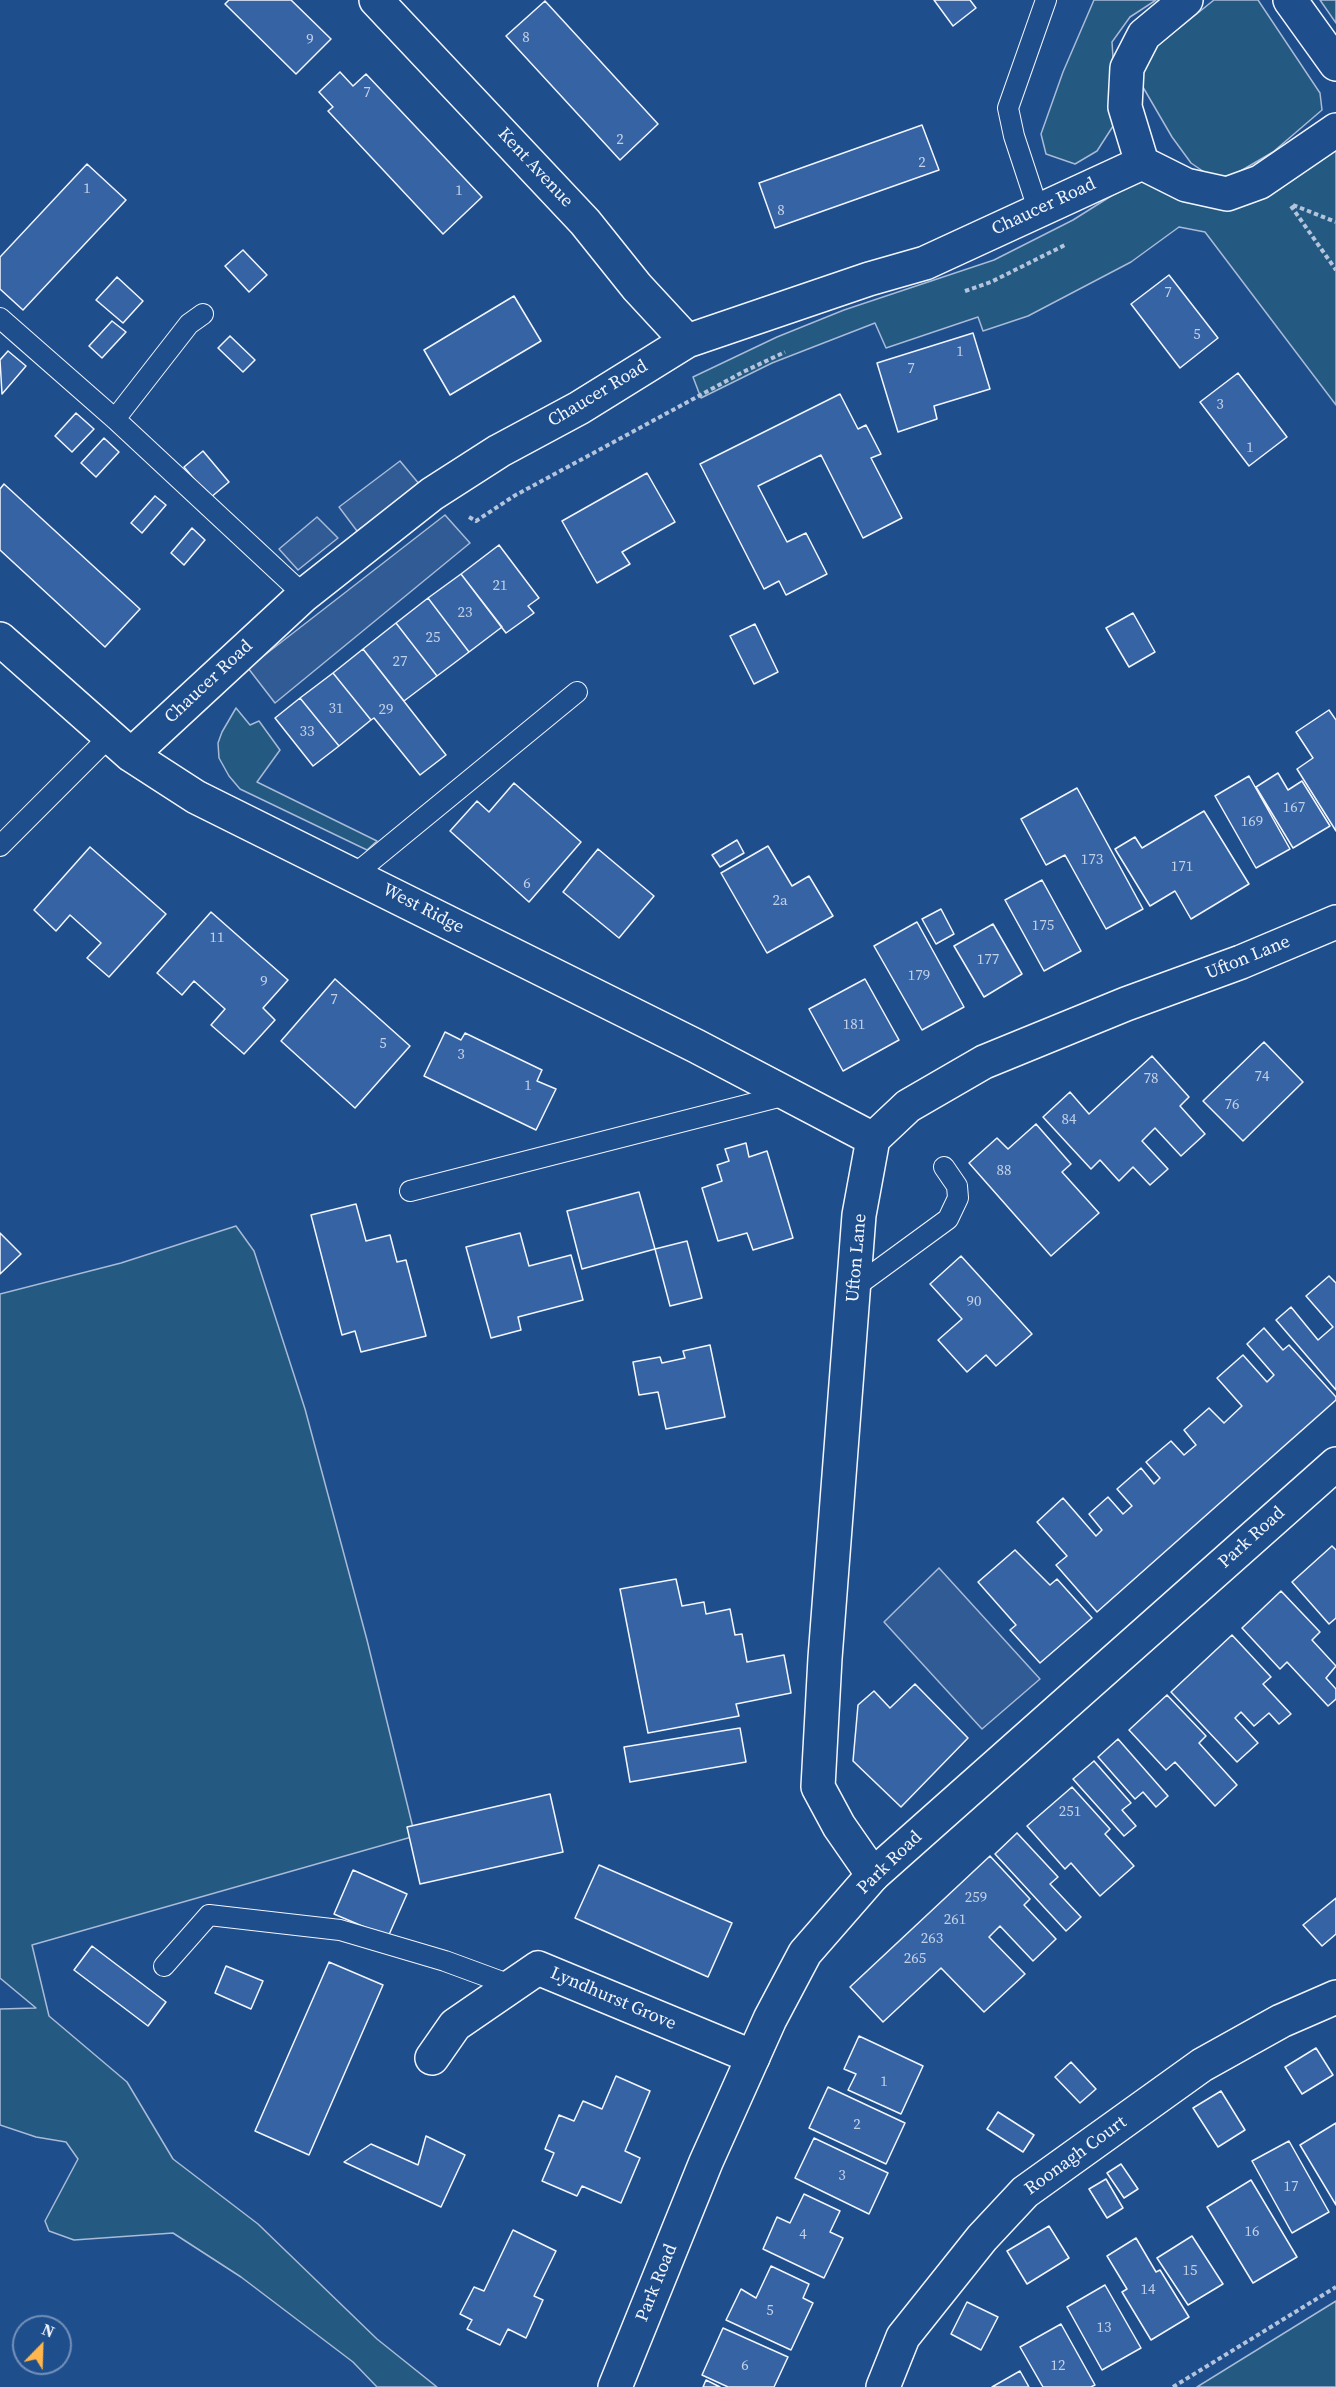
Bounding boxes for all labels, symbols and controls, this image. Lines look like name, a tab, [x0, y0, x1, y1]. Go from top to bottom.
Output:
house number: 8	[522, 29, 530, 47]
house number: 9	[306, 31, 314, 49]
house number: 7	[363, 84, 371, 102]
street label: Kent Avenue	[493, 124, 577, 212]
house number: 2	[616, 131, 624, 149]
house number: 2	[918, 154, 926, 172]
street label: Chaucer Road	[989, 174, 1099, 240]
house number: 1	[83, 180, 91, 198]
house number: 1	[455, 182, 463, 200]
house number: 8	[777, 202, 785, 220]
house number: 7	[1164, 284, 1172, 302]
house number: 5	[1193, 326, 1201, 344]
house number: 1	[956, 343, 964, 361]
street label: Chaucer Road	[544, 356, 652, 432]
house number: 7	[907, 360, 915, 378]
house number: 3	[1216, 396, 1224, 414]
house number: 1	[1246, 439, 1254, 457]
house number: 21	[493, 577, 507, 595]
house number: 23	[458, 604, 472, 622]
house number: 25	[426, 629, 440, 647]
street label: Chaucer Road	[161, 636, 257, 728]
house number: 27	[393, 653, 407, 671]
house number: 31	[329, 700, 343, 718]
house number: 29	[379, 701, 393, 719]
house number: 33	[300, 723, 314, 741]
house number: 167	[1283, 799, 1305, 817]
house number: 169	[1241, 813, 1263, 831]
house number: 173	[1081, 851, 1103, 869]
house number: 171	[1171, 858, 1193, 876]
house number: 6	[523, 875, 531, 893]
street label: West Ridge	[379, 879, 467, 939]
house number: 2a	[772, 892, 788, 910]
house number: 175	[1032, 917, 1054, 935]
house number: 11	[210, 929, 224, 947]
street label: Ufton Lane	[1203, 931, 1293, 985]
house number: 177	[977, 951, 999, 969]
house number: 179	[908, 967, 930, 985]
house number: 9	[260, 973, 268, 991]
house number: 7	[330, 991, 338, 1009]
house number: 181	[843, 1016, 865, 1034]
house number: 5	[379, 1035, 387, 1053]
house number: 3	[457, 1046, 465, 1064]
house number: 74	[1255, 1068, 1269, 1086]
house number: 78	[1144, 1070, 1158, 1088]
house number: 1	[524, 1077, 532, 1095]
house number: 76	[1225, 1096, 1239, 1114]
house number: 84	[1062, 1111, 1076, 1129]
house number: 88	[997, 1162, 1011, 1180]
street label: Ufton Lane	[842, 1213, 872, 1303]
house number: 90	[967, 1293, 981, 1311]
street label: Park Road	[1214, 1503, 1290, 1573]
house number: 251	[1059, 1803, 1081, 1821]
street label: Park Road	[853, 1827, 927, 1899]
house number: 259	[965, 1889, 987, 1907]
house number: 261	[944, 1911, 966, 1929]
house number: 263	[921, 1930, 943, 1948]
house number: 265	[904, 1950, 926, 1968]
street label: Lyndhurst Grove	[547, 1963, 679, 2035]
house number: 1	[880, 2073, 888, 2091]
street label: Roonagh Court	[1021, 2112, 1131, 2200]
house number: 2	[853, 2116, 861, 2134]
house number: 3	[838, 2167, 846, 2185]
house number: 17	[1284, 2178, 1298, 2196]
house number: 16	[1245, 2223, 1259, 2241]
house number: 4	[799, 2226, 807, 2244]
street label: Park Road	[632, 2241, 682, 2325]
house number: 15	[1183, 2262, 1197, 2280]
house number: 14	[1141, 2281, 1155, 2299]
house number: 5	[766, 2302, 774, 2320]
north arrow	[12, 2315, 72, 2375]
text: N	[39, 2318, 58, 2343]
house number: 13	[1097, 2319, 1111, 2337]
house number: 6	[741, 2357, 749, 2375]
house number: 12	[1051, 2357, 1065, 2375]

